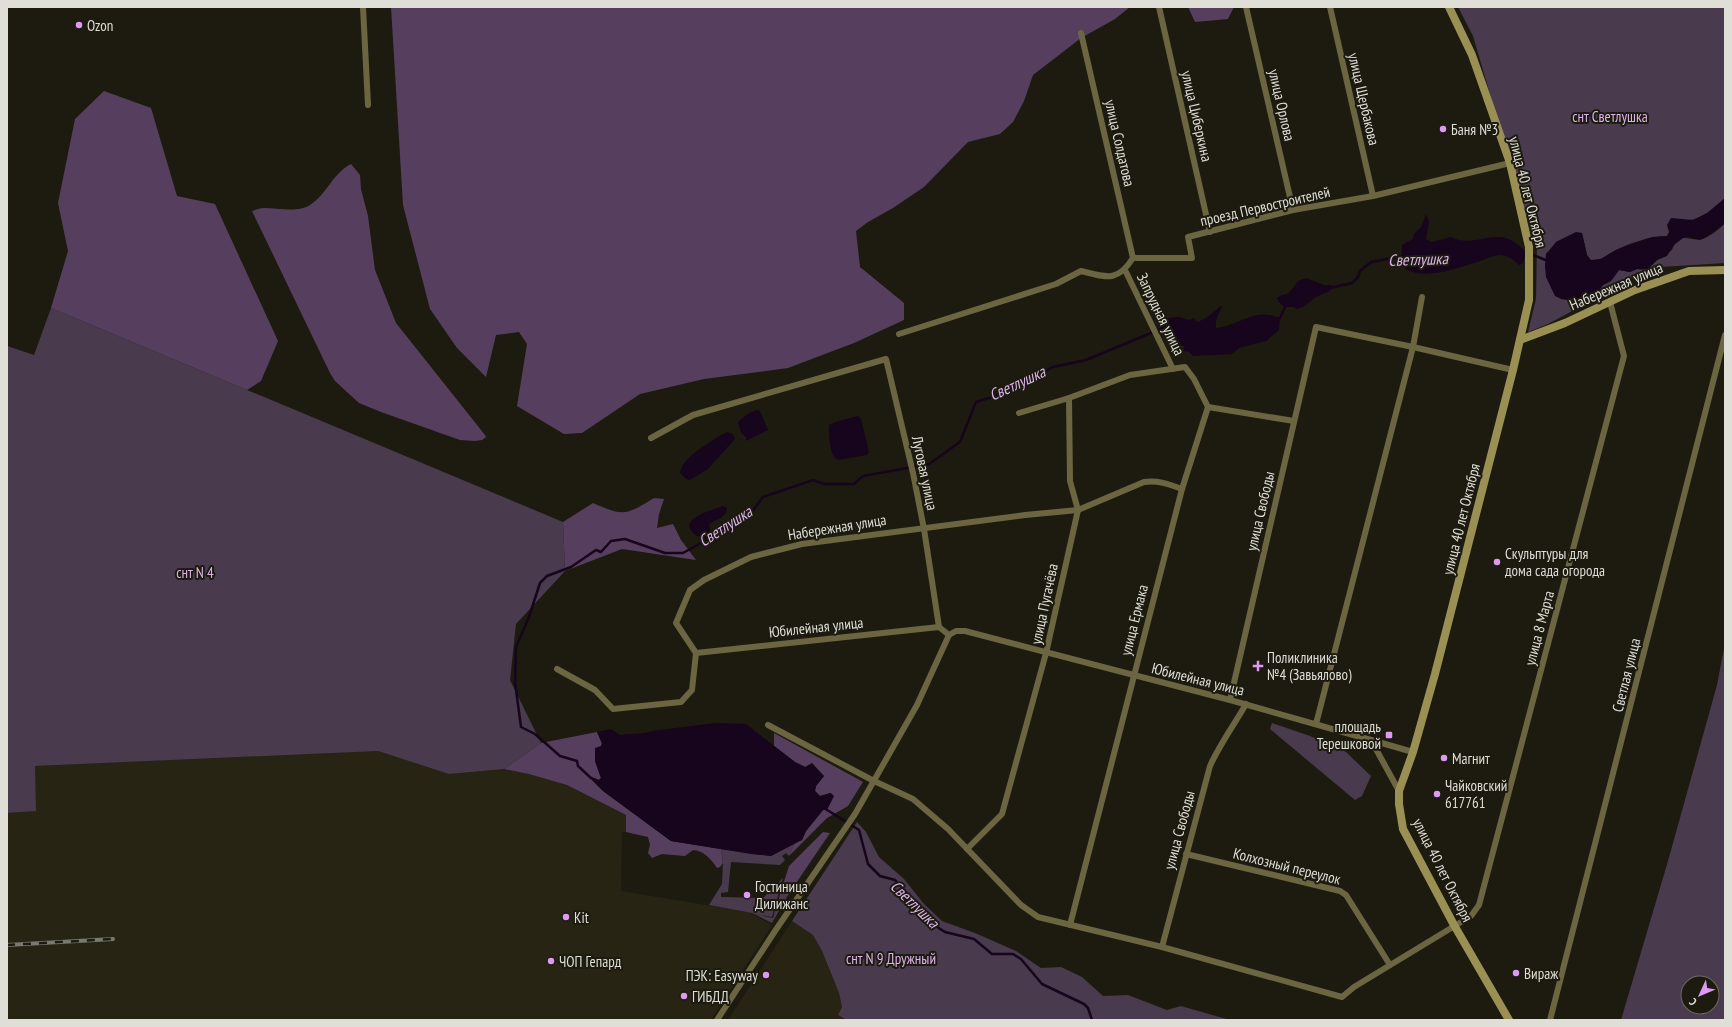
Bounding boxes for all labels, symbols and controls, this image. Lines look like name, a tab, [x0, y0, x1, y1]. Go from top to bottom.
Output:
place label: Ozon	[87, 16, 113, 35]
marker: Ozon	[74, 20, 84, 30]
street label: улица Щербакова	[1344, 51, 1384, 147]
street label: улица Орлова	[1264, 67, 1300, 143]
street label: улица Циберкина	[1177, 69, 1217, 163]
street label: улица Солдатова	[1101, 98, 1139, 188]
park label: снт Светлушка	[1572, 107, 1648, 126]
place label: Баня №3	[1451, 120, 1498, 139]
marker: Баня №3	[1438, 124, 1448, 134]
street label: улица 40 лет Октября	[1505, 134, 1551, 250]
street label: проезд Первостроителей	[1198, 182, 1332, 230]
water label: Светлушка	[1388, 248, 1450, 270]
street label: Набережная улица	[1566, 258, 1666, 314]
street label: Запрудная улица	[1133, 270, 1189, 358]
water label: Светлушка	[986, 361, 1050, 405]
street label: Луговая улица	[908, 433, 942, 512]
street label: улица 40 лет Октября	[1438, 461, 1484, 577]
street label: улица Свободы	[1242, 469, 1278, 553]
water label: Светлушка	[694, 500, 757, 551]
street label: Набережная улица	[786, 510, 888, 544]
place label: Скульптуры для дома сада огорода	[1505, 544, 1605, 580]
marker: Скульптуры для дома сада огорода	[1492, 557, 1502, 567]
street label: улица Пугачёва	[1026, 562, 1062, 646]
park label: снт N 4	[176, 563, 214, 582]
street label: улица Ермака	[1116, 583, 1152, 657]
street label: улица 8 Марта	[1520, 589, 1558, 667]
street label: Юбилейная улица	[768, 613, 864, 641]
street label: Светлая улица	[1608, 636, 1644, 714]
place label: Поликлиника №4 (Завьялово)	[1267, 648, 1352, 684]
street label: Юбилейная улица	[1150, 658, 1246, 700]
marker: Поликлиника №4 (Завьялово)	[1252, 660, 1264, 672]
place label: площадь Терешковой	[1317, 717, 1381, 753]
marker: площадь Терешковой	[1384, 730, 1394, 740]
place label: Магнит	[1452, 749, 1490, 768]
marker: Магнит	[1439, 753, 1449, 763]
place label: Чайковский 617761	[1445, 776, 1507, 812]
street label: улица Свободы	[1159, 788, 1199, 872]
marker: Чайковский 617761	[1432, 789, 1442, 799]
street label: улица 40 лет Октября	[1409, 815, 1477, 925]
street label: Колхозный переулок	[1231, 843, 1343, 889]
water label: Светлушка	[887, 876, 945, 933]
place label: Гостиница Дилижанс	[755, 877, 809, 913]
marker: Гостиница Дилижанс	[742, 890, 752, 900]
place label: Kit	[574, 908, 589, 927]
marker: Kit	[561, 912, 571, 922]
park label: снт N 9 Дружный	[846, 949, 936, 968]
place label: ЧОП Гепард	[559, 952, 622, 971]
marker: ЧОП Гепард	[546, 956, 556, 966]
place label: Вираж	[1524, 964, 1559, 983]
place label: ПЭК: Easyway	[686, 966, 758, 985]
marker: Вираж	[1511, 968, 1521, 978]
marker: ПЭК: Easyway	[761, 970, 771, 980]
north arrow	[1680, 975, 1720, 1015]
place label: ГИБДД	[692, 987, 729, 1006]
marker: ГИБДД	[679, 991, 689, 1001]
text: С	[1686, 995, 1700, 1009]

